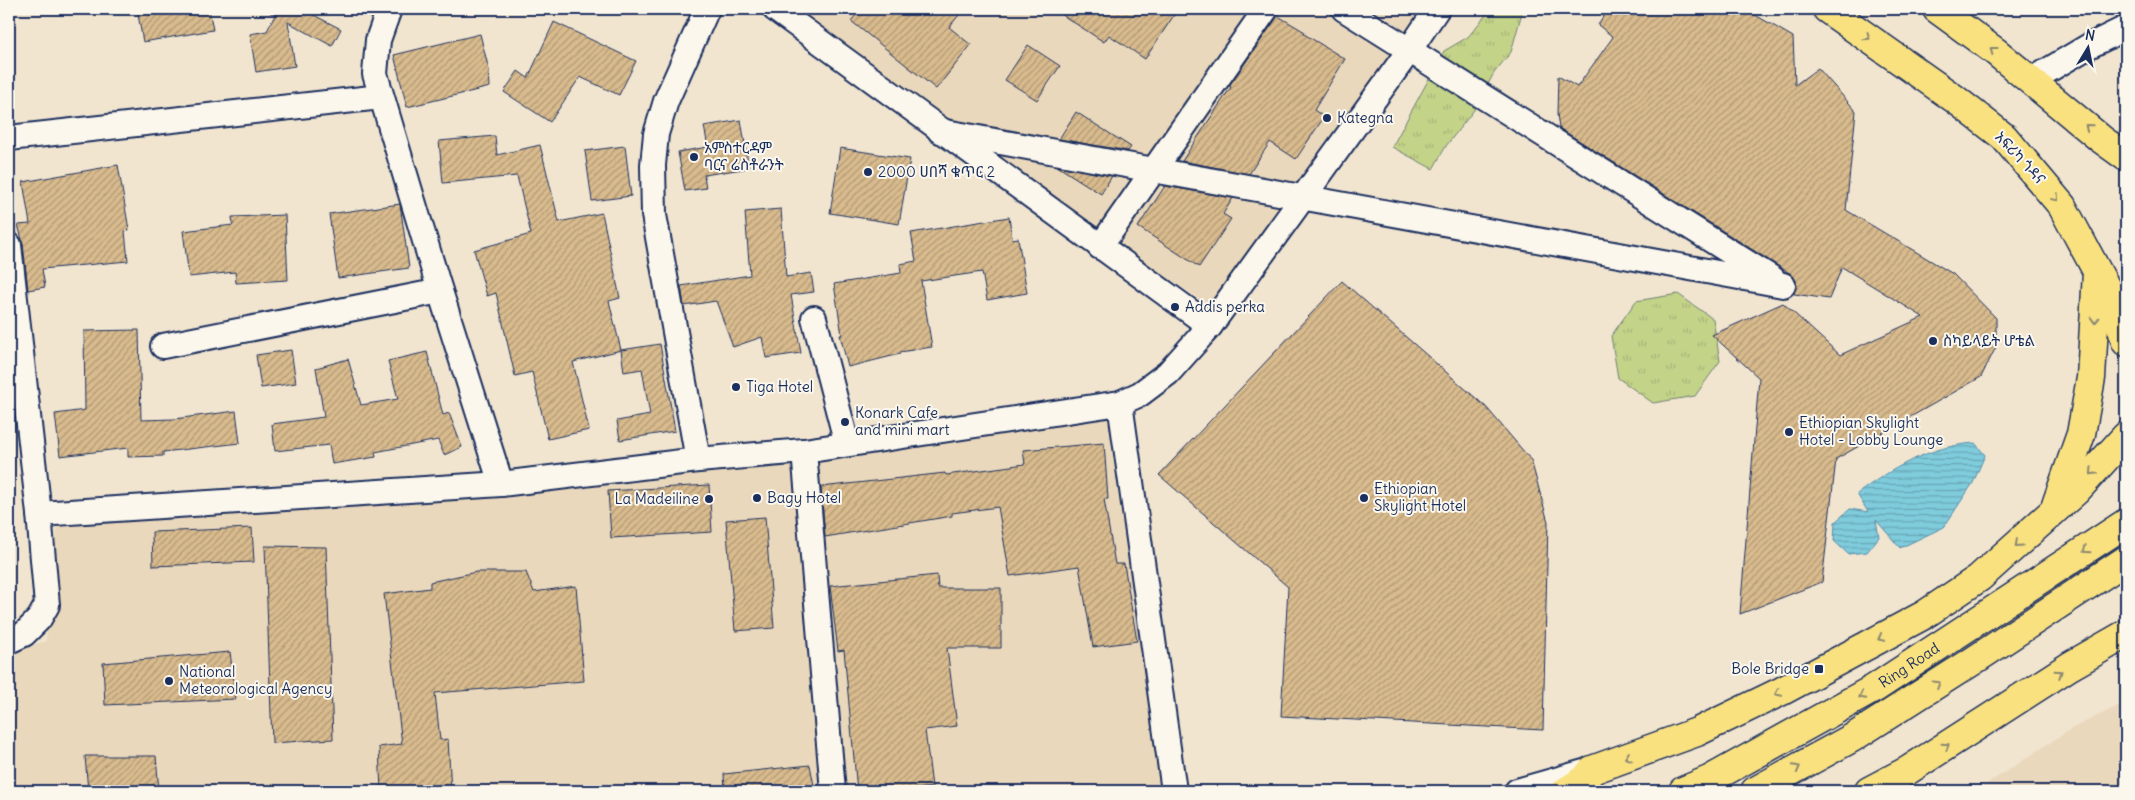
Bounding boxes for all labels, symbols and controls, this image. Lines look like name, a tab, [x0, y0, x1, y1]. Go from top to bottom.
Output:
north arrow	[2062, 22, 2112, 72]
text: N	[2084, 25, 2097, 45]
one-way arrow	[1861, 31, 1870, 40]
one-way arrow	[1989, 47, 1999, 56]
place label: Kategna	[1337, 108, 1394, 127]
marker: Kategna	[1321, 112, 1333, 124]
one-way arrow	[2084, 124, 2093, 133]
street label: አፍሪካ ጎዳና	[1991, 127, 2050, 188]
place label: አምስተርዳም ባርና ሬስቶራንት	[704, 138, 784, 174]
marker: አምስተርዳም ባርና ሬስቶራንት	[688, 151, 700, 163]
place label: 2000 ሀበሻ ቁጥር 2	[878, 162, 995, 181]
marker: 2000 ሀበሻ ቁጥር 2	[862, 166, 874, 178]
one-way arrow	[2050, 192, 2058, 201]
place label: Addis perka	[1185, 297, 1265, 316]
marker: Addis perka	[1169, 301, 1181, 313]
one-way arrow	[2090, 317, 2100, 325]
place label: ስካይላይት ሆቴል	[1943, 331, 2035, 350]
marker: ስካይላይት ሆቴል	[1927, 335, 1939, 347]
place label: Tiga Hotel	[746, 377, 813, 396]
marker: Tiga Hotel	[730, 381, 742, 393]
place label: Konark Cafe and mini mart	[855, 403, 950, 439]
place label: Ethiopian Skylight Hotel - Lobby Lounge	[1799, 413, 1943, 449]
marker: Konark Cafe and mini mart	[839, 416, 851, 428]
marker: Ethiopian Skylight Hotel - Lobby Lounge	[1783, 426, 1795, 438]
one-way arrow	[2090, 467, 2099, 476]
place label: Ethiopian Skylight Hotel	[1374, 479, 1466, 515]
place label: Bagy Hotel	[767, 488, 841, 507]
place label: La Madeiline	[615, 489, 699, 508]
marker: Bagy Hotel	[751, 492, 763, 504]
marker: Ethiopian Skylight Hotel	[1358, 492, 1370, 504]
marker: La Madeiline	[703, 493, 715, 505]
one-way arrow	[2014, 538, 2023, 547]
one-way arrow	[2082, 544, 2092, 553]
one-way arrow	[1877, 632, 1886, 642]
street label: Ring Road	[1875, 638, 1943, 692]
place label: Bole Bridge	[1731, 659, 1809, 678]
place label: National Meteorological Agency	[179, 662, 332, 698]
marker: Bole Bridge	[1813, 663, 1825, 675]
one-way arrow	[2053, 670, 2063, 679]
marker: National Meteorological Agency	[163, 675, 175, 687]
one-way arrow	[1931, 681, 1940, 691]
one-way arrow	[1774, 687, 1783, 697]
one-way arrow	[1858, 689, 1867, 699]
one-way arrow	[1940, 742, 1949, 752]
one-way arrow	[1625, 751, 1633, 761]
one-way arrow	[1792, 764, 1801, 774]

